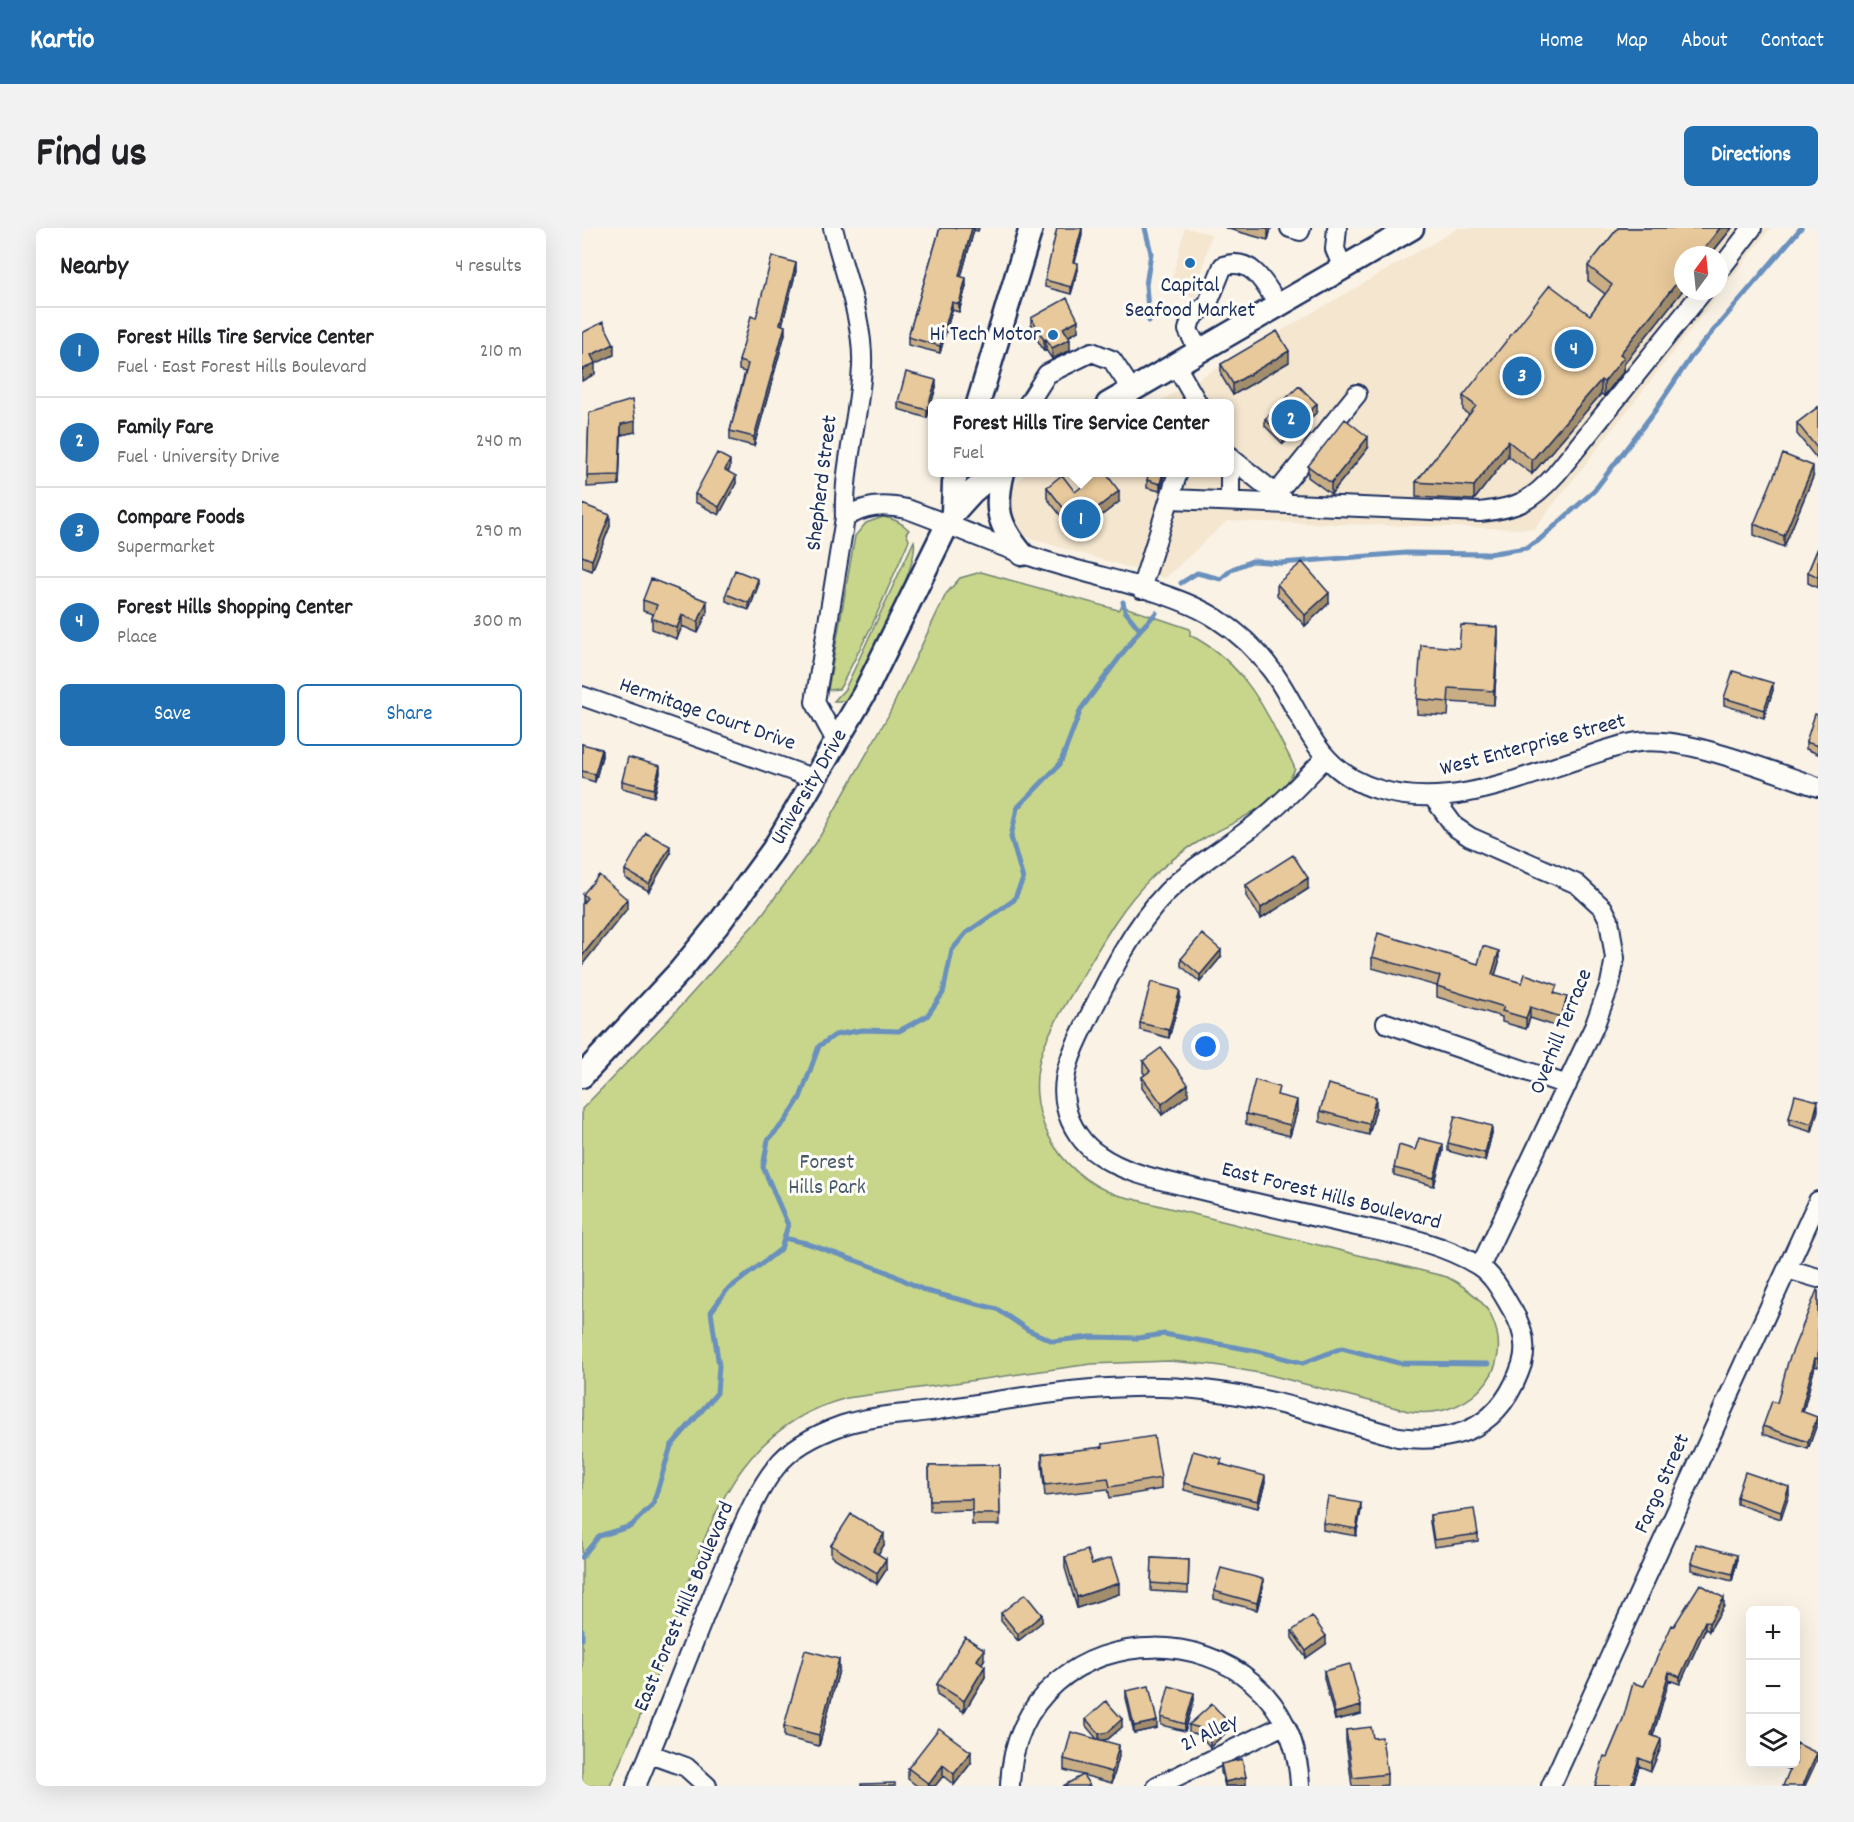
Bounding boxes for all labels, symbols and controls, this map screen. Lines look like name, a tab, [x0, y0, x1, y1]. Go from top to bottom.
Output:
text: Kartio	[30, 22, 94, 62]
text: Home	[1539, 27, 1583, 57]
text: Map	[1616, 27, 1648, 57]
text: About	[1681, 27, 1728, 57]
text: Contact	[1761, 27, 1824, 57]
text: Find us	[36, 126, 147, 186]
button: Directions	[1684, 126, 1818, 186]
north arrow	[1674, 246, 1728, 300]
text: Nearby	[60, 249, 128, 286]
text: 4 results	[455, 253, 522, 281]
marker: Capital Seafood Market	[1183, 256, 1197, 270]
place label: Capital Seafood Market	[1125, 271, 1255, 327]
place label: Hi Tech Motor	[929, 320, 1042, 351]
text: Forest Hills Tire Service Center	[117, 323, 374, 354]
pin: 4	[1554, 326, 1594, 372]
marker: Hi Tech Motor	[1046, 328, 1060, 342]
text: 1	[77, 338, 82, 366]
text: 210 m	[480, 338, 522, 366]
text: Fuel · East Forest Hills Boulevard	[117, 354, 367, 382]
pin: 3	[1502, 354, 1542, 398]
pin: 2	[1272, 396, 1310, 441]
popup	[928, 399, 1234, 477]
text: Forest Hills Tire Service Center	[953, 409, 1209, 440]
text: Family Fare	[117, 413, 213, 444]
street label: Shepherd Street	[799, 413, 847, 553]
text: 2	[75, 428, 84, 456]
text: 240 m	[476, 428, 522, 456]
text: Fuel	[953, 440, 984, 468]
text: Fuel · University Drive	[117, 444, 280, 472]
pin: 1	[1062, 496, 1100, 542]
text: Compare Foods	[117, 503, 245, 534]
text: 3	[75, 518, 84, 546]
text: 290 m	[475, 518, 522, 546]
text: Supermarket	[117, 534, 215, 562]
text: Forest Hills Shopping Center	[117, 593, 352, 624]
text: 4	[75, 608, 84, 636]
text: 300 m	[473, 608, 522, 636]
text: Place	[117, 624, 157, 652]
street label: Hermitage Court Drive	[615, 670, 799, 760]
button: Save	[60, 684, 285, 746]
button: Share	[297, 684, 522, 746]
street label: West Enterprise Street	[1437, 706, 1629, 786]
street label: University Drive	[764, 723, 856, 851]
street label: Overhill Terrace	[1523, 965, 1601, 1099]
your location	[1191, 1032, 1220, 1061]
park label: Forest Hills Park	[788, 1148, 866, 1204]
street label: East Forest Hills Boulevard	[1218, 1155, 1444, 1239]
street label: Fargo Street	[1627, 1429, 1699, 1539]
street label: East Forest Hills Boulevard	[627, 1497, 743, 1717]
map controls	[1746, 1606, 1800, 1768]
button: +	[1746, 1606, 1800, 1660]
button: −	[1746, 1660, 1800, 1714]
street label: 21 Alley	[1176, 1706, 1245, 1761]
button: layers	[1746, 1714, 1800, 1768]

